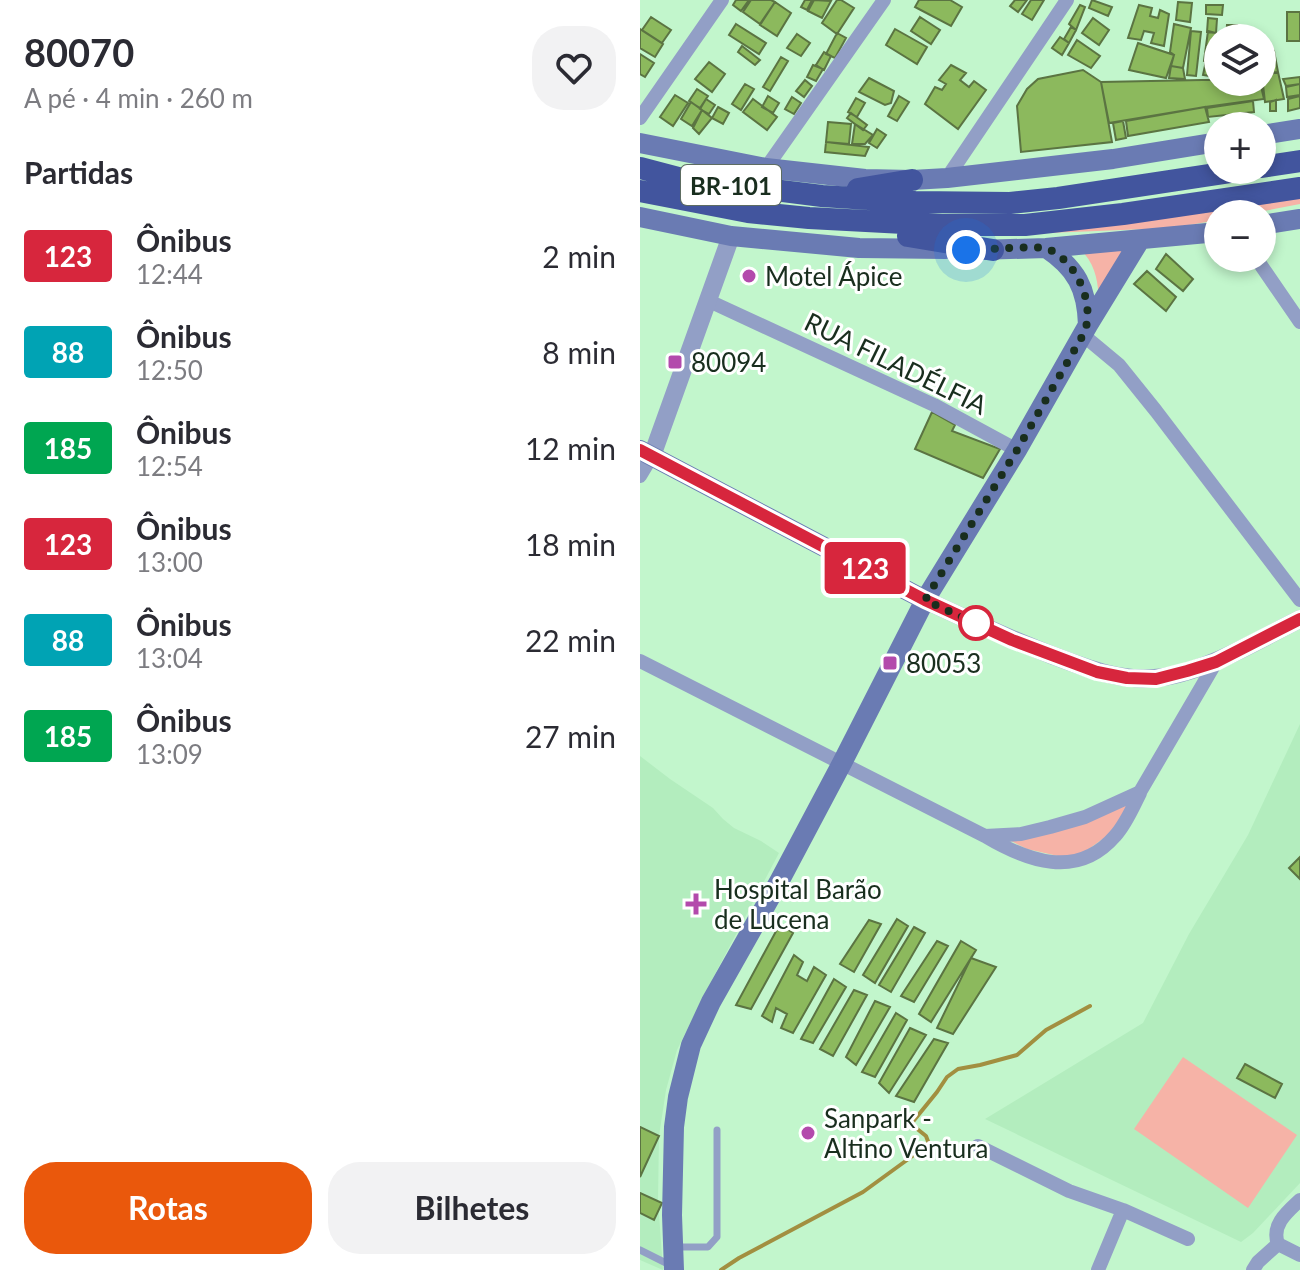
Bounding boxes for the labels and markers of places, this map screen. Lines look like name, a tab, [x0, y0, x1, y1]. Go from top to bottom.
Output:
place label: Motel Ápice	[765, 260, 902, 292]
marker: Motel Ápice	[740, 267, 758, 285]
place label: 80094	[691, 346, 766, 378]
marker: 80094	[666, 353, 684, 371]
unlabelled marker	[959, 606, 993, 640]
place label: 80053	[906, 647, 981, 679]
marker: 80053	[881, 654, 899, 672]
place label: Hospital Barão de Lucena	[714, 873, 882, 935]
marker: Hospital Barão de Lucena	[685, 893, 707, 915]
place label: Sanpark - Altino Ventura	[824, 1102, 988, 1164]
marker: Sanpark - Altino Ventura	[799, 1124, 817, 1142]

